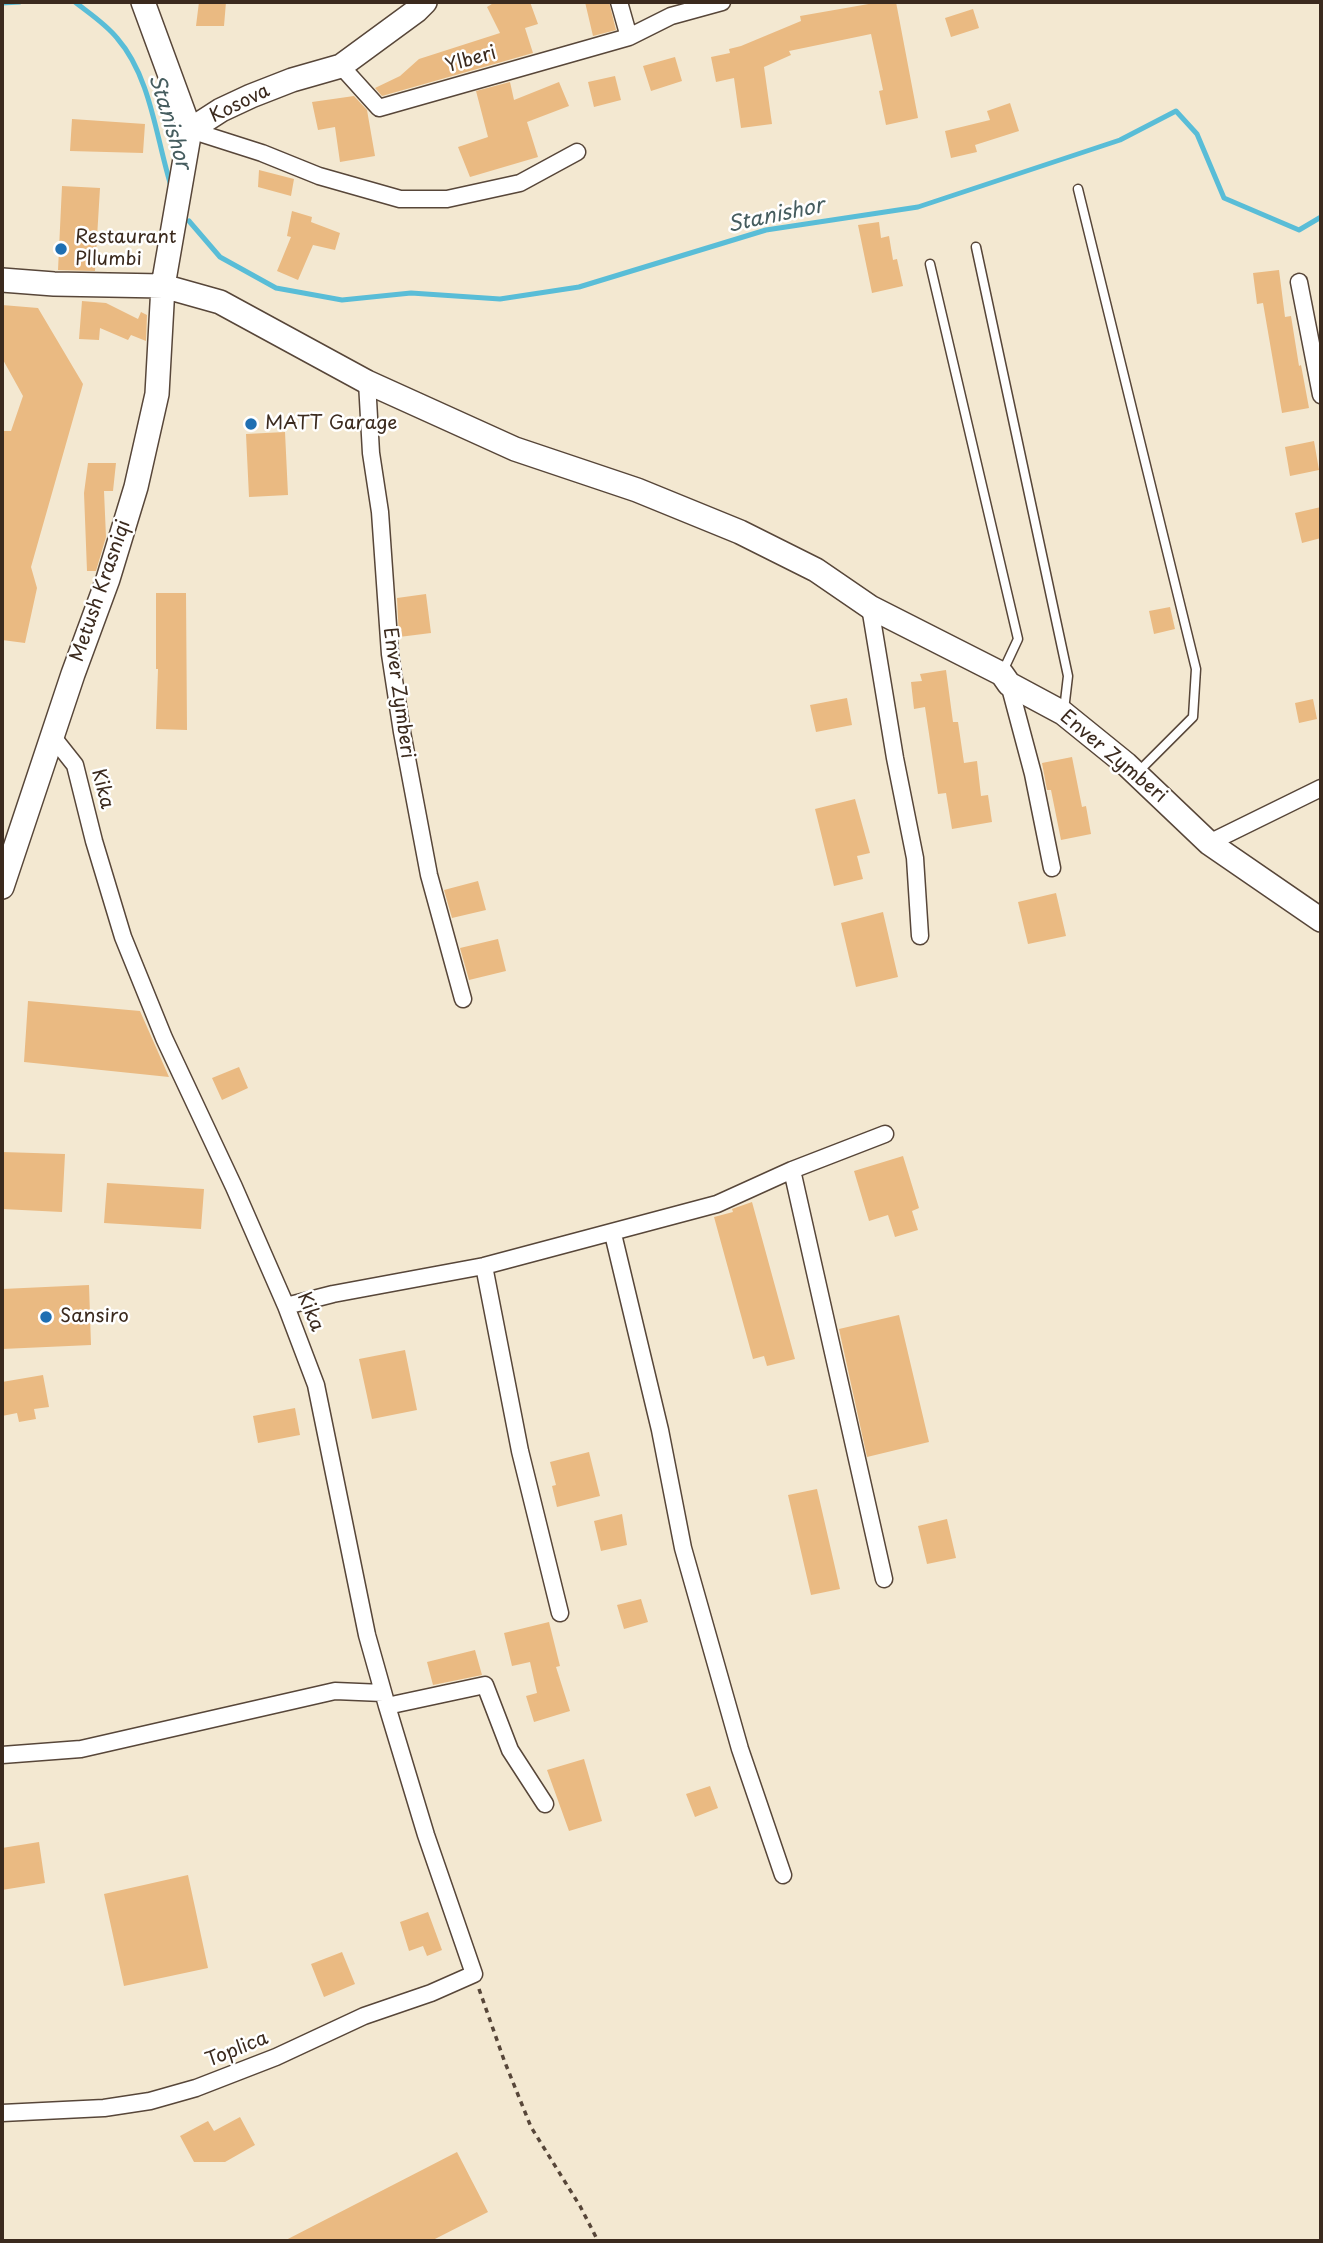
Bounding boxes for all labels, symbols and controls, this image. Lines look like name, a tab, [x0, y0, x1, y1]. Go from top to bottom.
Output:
street label: Ylberi	[443, 42, 499, 78]
water label: Stanishor	[143, 71, 195, 173]
street label: Kosova	[206, 80, 274, 128]
water label: Stanishor	[725, 193, 827, 239]
place label: Restaurant Pllumbi	[75, 227, 177, 271]
marker: Restaurant Pllumbi	[53, 241, 69, 257]
place label: MATT Garage	[265, 413, 397, 435]
marker: MATT Garage	[243, 416, 259, 432]
street label: Metush Krasniqi	[66, 517, 136, 665]
street label: Enver Zymberi	[378, 626, 418, 760]
street label: Enver Zymberi	[1055, 706, 1171, 808]
street label: Kika	[86, 767, 118, 811]
street label: Kika	[292, 1289, 328, 1335]
place label: Sansiro	[60, 1306, 129, 1328]
marker: Sansiro	[38, 1309, 54, 1325]
street label: Toplica	[202, 2027, 272, 2073]

